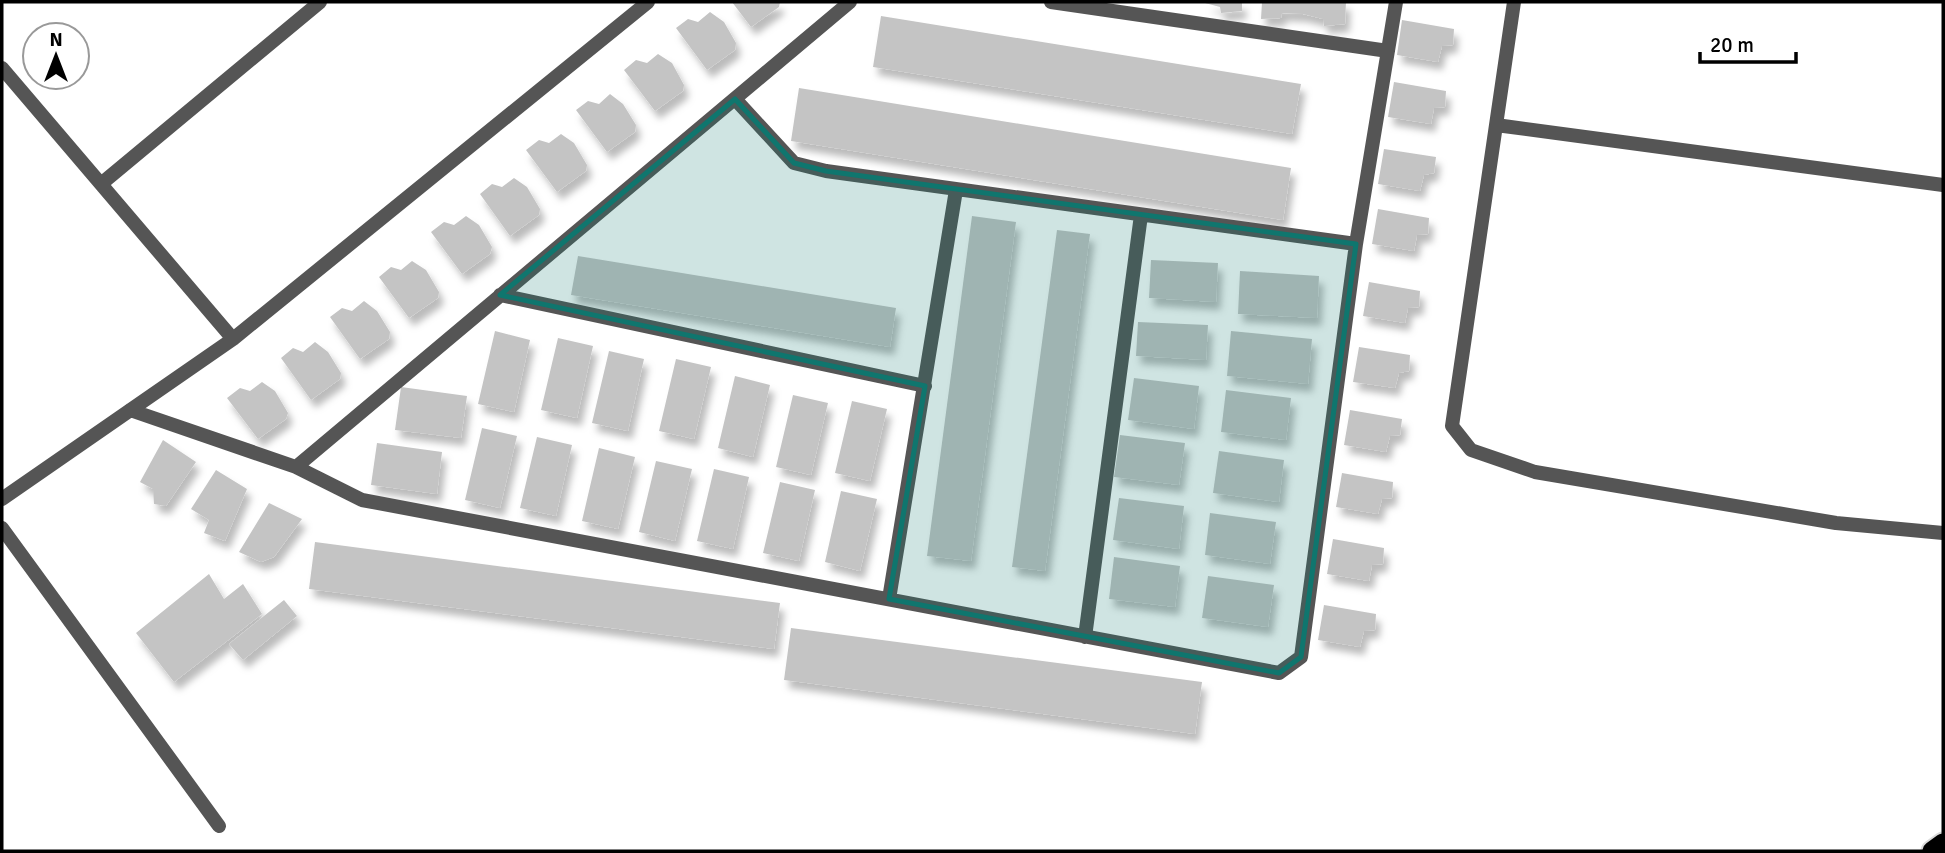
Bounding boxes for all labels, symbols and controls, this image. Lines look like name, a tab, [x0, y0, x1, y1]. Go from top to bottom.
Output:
north arrow	[21, 21, 91, 91]
scale bar	[1700, 21, 1796, 65]
text: N	[49, 28, 63, 52]
text: 20 m	[1710, 32, 1754, 58]

